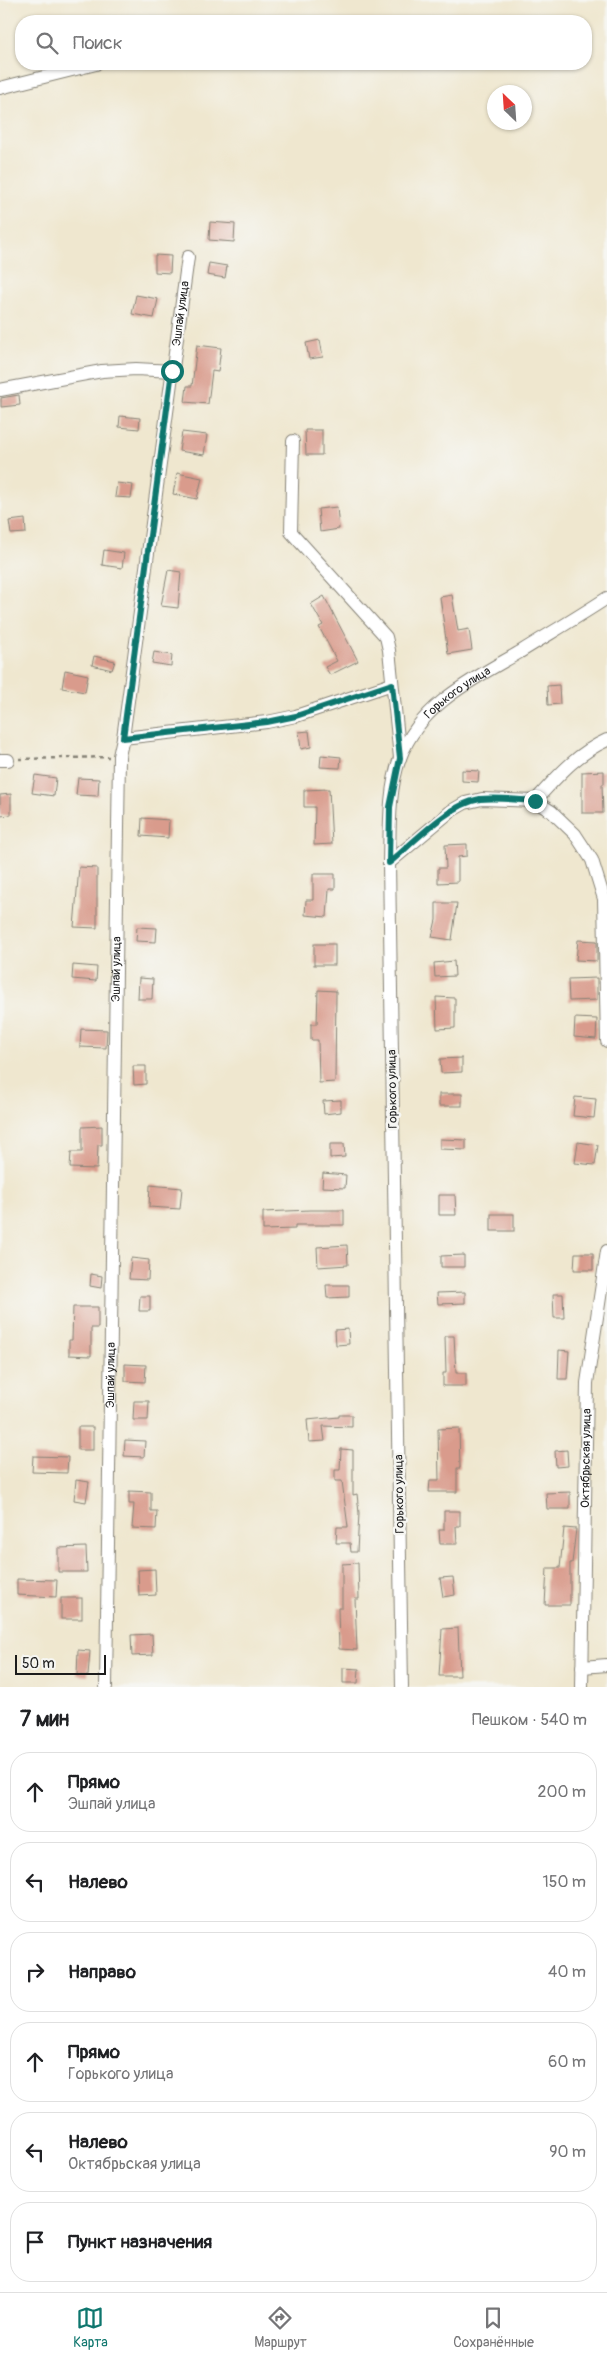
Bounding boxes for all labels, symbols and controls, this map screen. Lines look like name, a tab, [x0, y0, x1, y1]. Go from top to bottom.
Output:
search box	[15, 15, 592, 70]
icon: search	[33, 29, 61, 57]
text: Поиск	[73, 31, 123, 55]
north arrow	[487, 85, 532, 130]
street label: Эшпай улица	[169, 280, 193, 347]
route start	[161, 360, 184, 383]
street label: Горького улица	[421, 663, 494, 722]
route end	[524, 790, 547, 813]
street label: Эшпай улица	[109, 936, 124, 1002]
street label: Горького улица	[384, 1049, 401, 1129]
street label: Эшпай улица	[103, 1342, 119, 1408]
street label: Октябрьская улица	[578, 1408, 595, 1508]
street label: Горького улица	[391, 1454, 408, 1534]
scale bar	[15, 1652, 106, 1675]
text: 50 m	[22, 1655, 55, 1672]
text: 7 мин	[20, 1706, 69, 1733]
text: Пешком · 540 m	[472, 1710, 587, 1730]
text: Прямо	[68, 1770, 120, 1794]
icon: ahead	[21, 1778, 49, 1806]
text: 200 m	[538, 1782, 586, 1802]
text: Эшпай улица	[68, 1794, 156, 1814]
icon: left	[21, 1868, 49, 1896]
text: Налево	[68, 1870, 128, 1894]
text: 150 m	[542, 1872, 586, 1892]
icon: right	[21, 1958, 49, 1986]
text: Направо	[68, 1960, 136, 1984]
text: 40 m	[548, 1962, 586, 1982]
text: Прямо	[68, 2040, 120, 2064]
icon: ahead	[21, 2048, 49, 2076]
text: 60 m	[548, 2052, 586, 2072]
text: Горького улица	[68, 2064, 173, 2084]
text: Налево	[68, 2130, 128, 2154]
icon: left	[21, 2138, 49, 2166]
text: 90 m	[549, 2142, 586, 2162]
text: Октябрьская улица	[68, 2154, 201, 2174]
icon: arrive	[21, 2228, 49, 2256]
text: Пункт назначения	[68, 2230, 212, 2254]
tab: Карта	[73, 2304, 108, 2351]
tab: Маршрут	[254, 2304, 307, 2351]
tab: Сохранённые	[453, 2304, 534, 2351]

